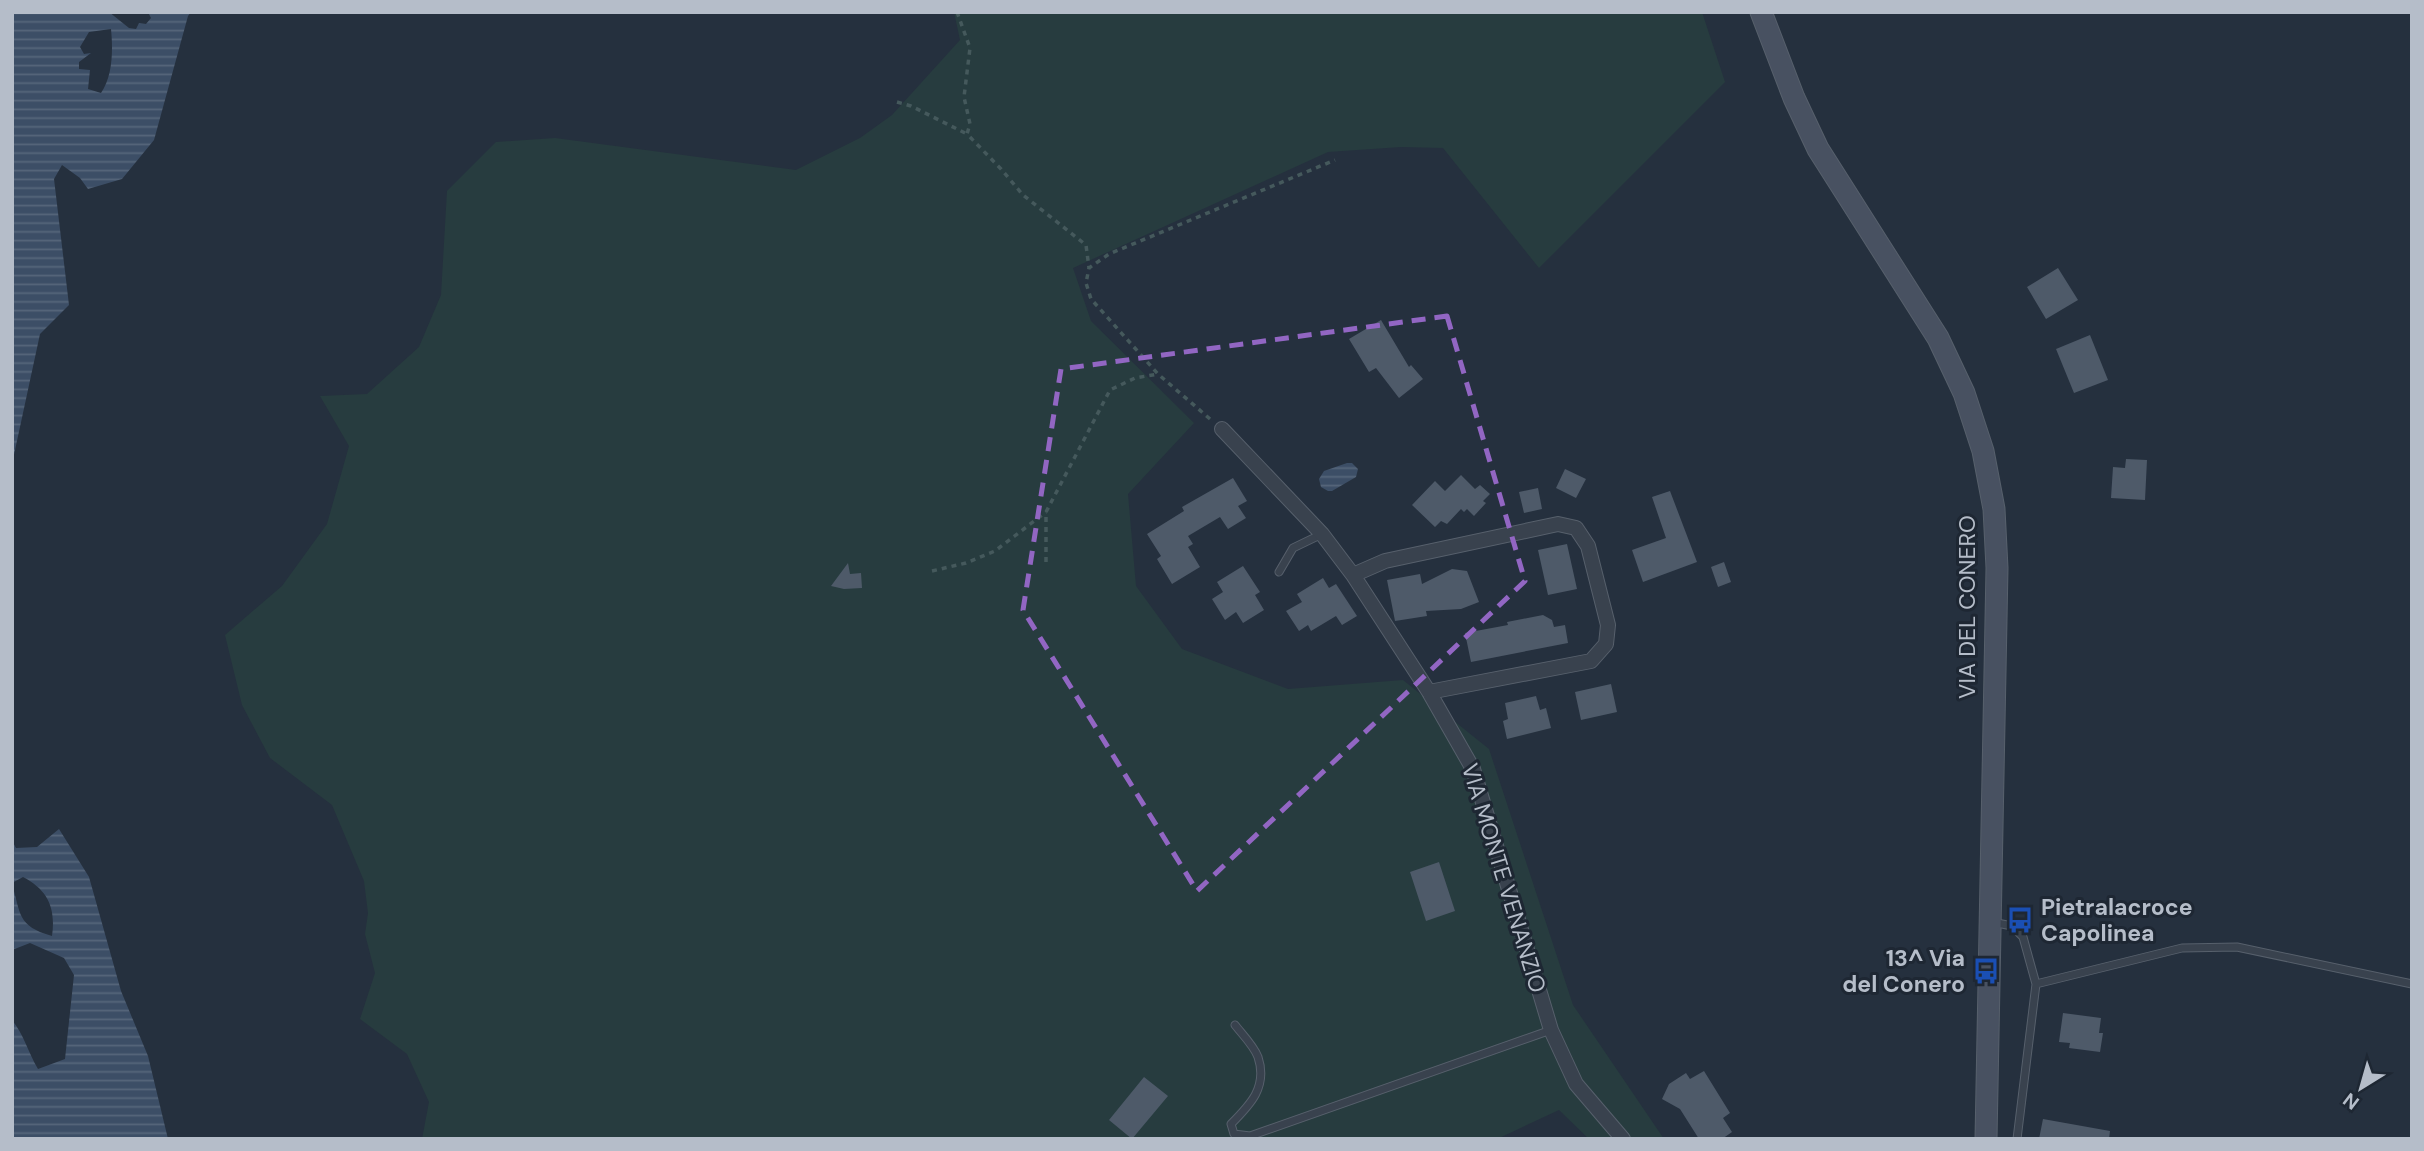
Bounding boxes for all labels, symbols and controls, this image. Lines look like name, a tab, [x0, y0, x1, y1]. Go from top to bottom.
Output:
street label: VIA DEL CONERO	[1952, 515, 1982, 699]
street label: VIA MONTE VENANZIO	[1455, 760, 1553, 996]
place label: Pietralacroce Capolinea	[2041, 892, 2193, 948]
bus stop icon: Pietralacroce Capolinea	[2005, 905, 2035, 935]
place label: 13^ Via del Conero	[1842, 943, 1965, 999]
bus stop icon: 13^ Via del Conero	[1971, 956, 2001, 986]
north arrow	[2326, 1053, 2396, 1123]
text: N	[2338, 1087, 2364, 1115]

